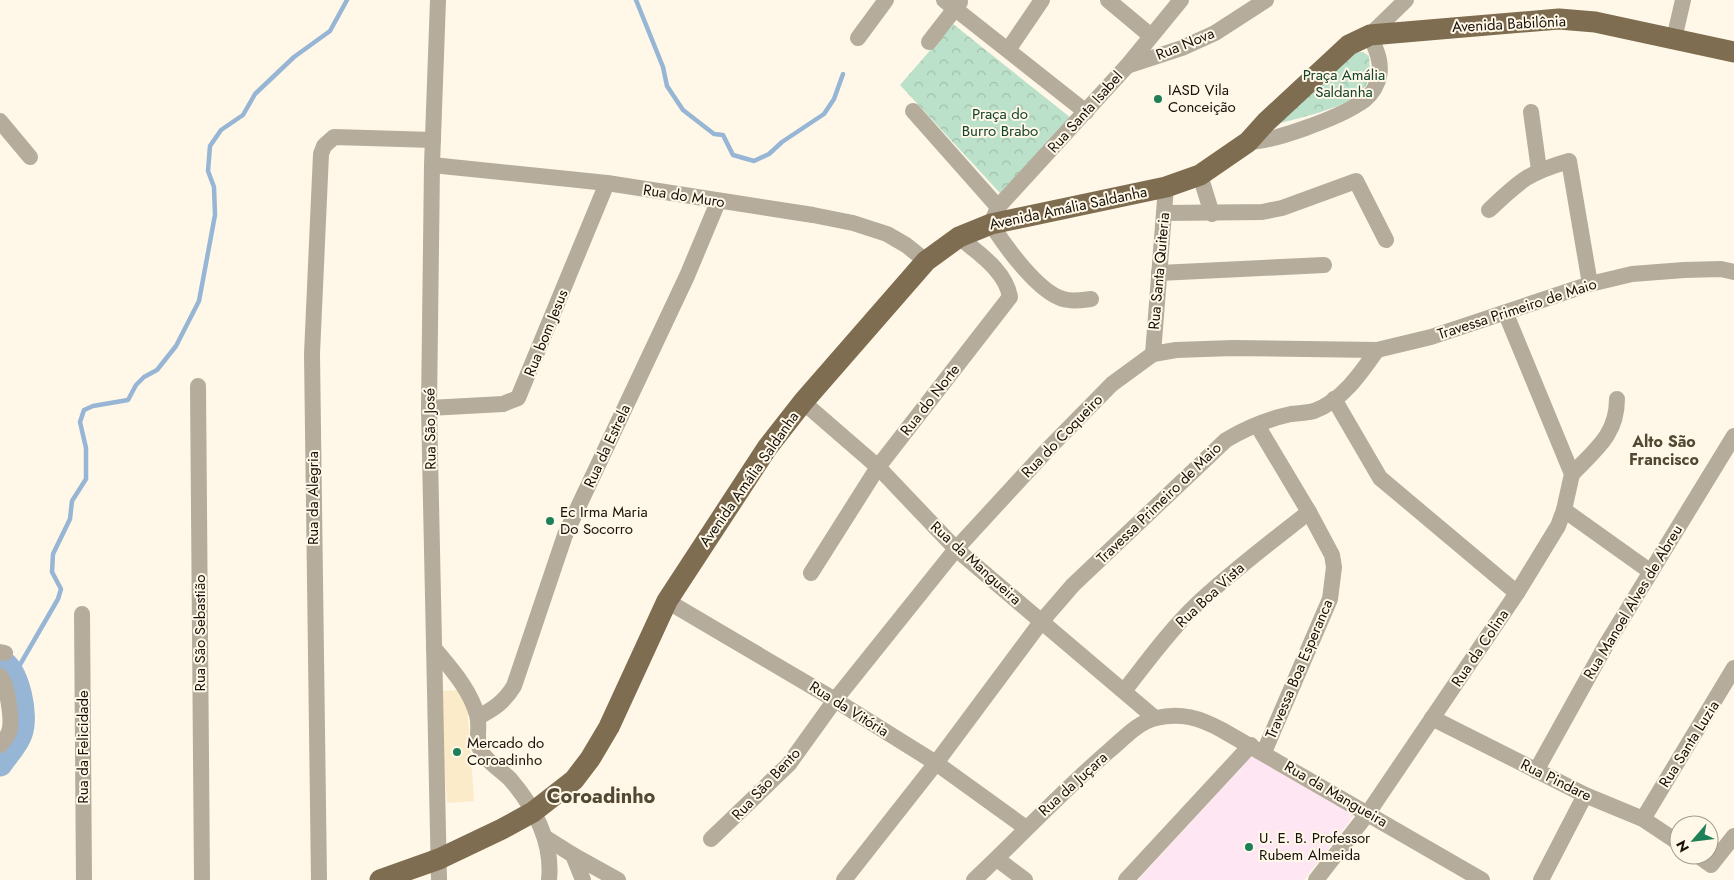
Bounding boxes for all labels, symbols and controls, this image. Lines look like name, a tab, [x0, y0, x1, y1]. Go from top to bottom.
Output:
street label: Avenida Babilônia	[1452, 10, 1566, 38]
street label: Rua Nova	[1152, 22, 1218, 66]
park label: Praça Amália Saldanha	[1303, 64, 1385, 103]
street label: Rua Santa Isabel	[1042, 66, 1128, 158]
place label: IASD Vila Conceição	[1168, 79, 1236, 118]
marker: IASD Vila Conceição	[1152, 93, 1164, 105]
park label: Praça do Burro Brabo	[962, 103, 1038, 142]
street label: Rua do Muro	[642, 179, 726, 213]
street label: Avenida Amália Saldanha	[987, 181, 1149, 235]
street label: Rua Santa Quiteria	[1143, 211, 1175, 331]
street label: Travessa Primeiro de Maio	[1435, 273, 1599, 345]
street label: Rua bom Jesus	[519, 286, 573, 380]
street label: Rua do Norte	[895, 359, 965, 440]
street label: Rua São José	[418, 388, 442, 470]
street label: Rua do Coqueiro	[1016, 389, 1108, 483]
street label: Rua da Estrela	[578, 401, 636, 491]
street label: Avenida Amália Saldanha	[694, 407, 804, 551]
district label: Alto São Francisco	[1629, 430, 1699, 471]
street label: Travessa Primeiro de Maio	[1092, 437, 1226, 569]
street label: Rua da Alegria	[302, 451, 324, 545]
place label: Ec Irma Maria Do Socorro	[560, 501, 648, 540]
marker: Ec Irma Maria Do Socorro	[544, 515, 556, 527]
street label: Rua da Mangueira	[926, 516, 1026, 610]
street label: Rua Manoel Alves de Abreu	[1578, 521, 1688, 683]
street label: Rua Boa Vista	[1171, 557, 1249, 633]
street label: Rua São Sebastião	[189, 575, 211, 691]
street label: Travessa Boa Esperanca	[1260, 596, 1338, 742]
street label: Rua da Colina	[1446, 605, 1514, 691]
street label: Rua da Vitória	[805, 676, 893, 742]
street label: Rua da Felicidade	[72, 690, 94, 804]
street label: Rua Santa Luzia	[1653, 696, 1725, 792]
place label: Mercado do Coroadinho	[467, 732, 544, 771]
street label: Rua São Bento	[727, 743, 805, 825]
marker: Mercado do Coroadinho	[451, 746, 463, 758]
street label: Rua da Juçara	[1034, 747, 1112, 821]
street label: Rua Pindare	[1517, 753, 1595, 807]
street label: Rua da Mangueira	[1280, 755, 1392, 833]
district label: Coroadinho	[547, 782, 656, 811]
north arrow	[1669, 815, 1719, 865]
place label: U. E. B. Professor Rubem Almeida	[1259, 827, 1371, 866]
text: N	[1671, 836, 1694, 856]
marker: U. E. B. Professor Rubem Almeida	[1243, 841, 1255, 853]

